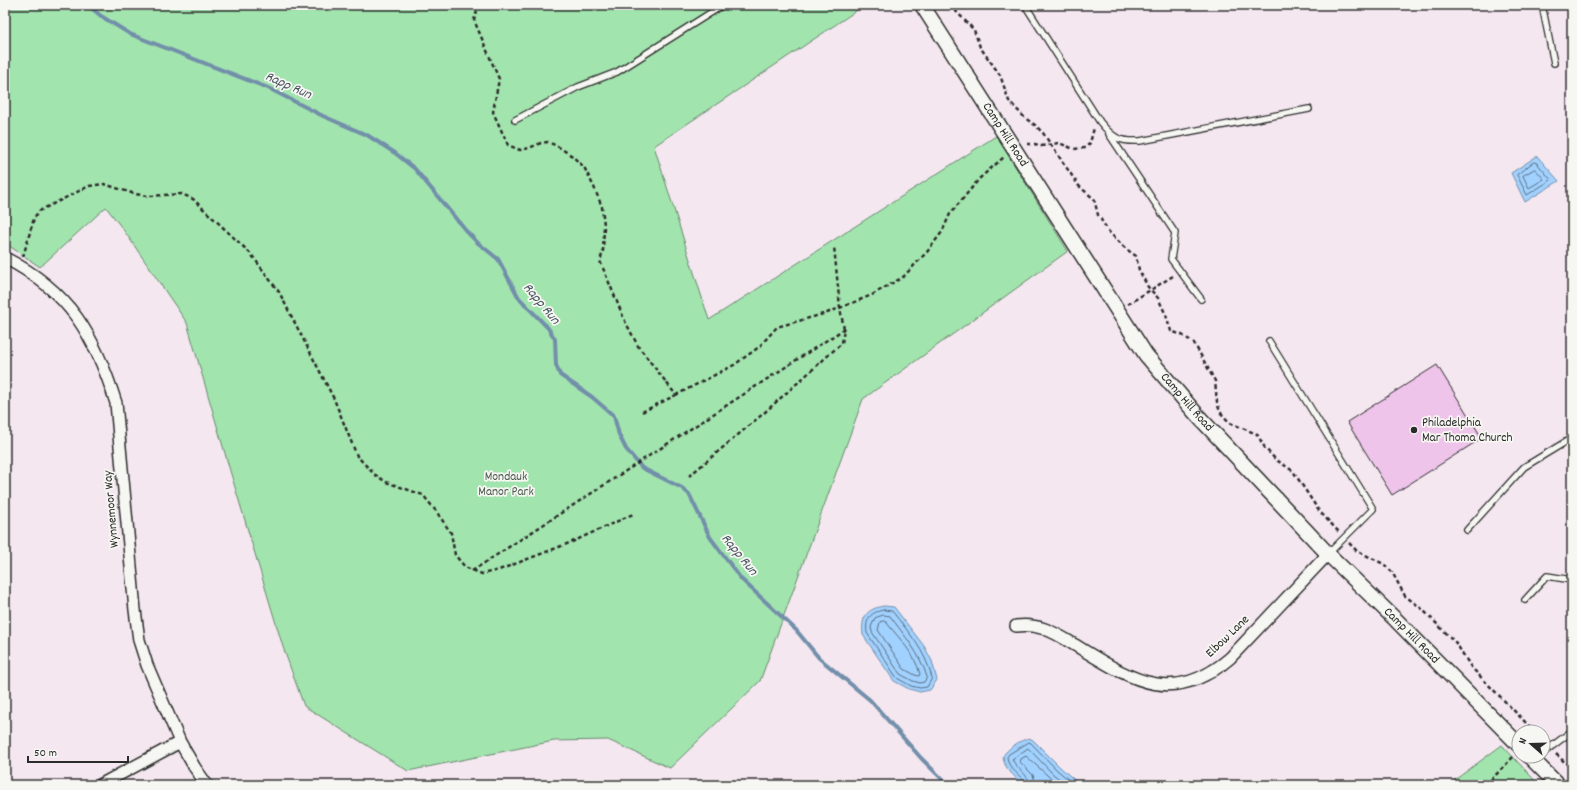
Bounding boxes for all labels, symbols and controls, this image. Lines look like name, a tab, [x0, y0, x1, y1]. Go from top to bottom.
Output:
water label: Rapp Run	[262, 67, 315, 105]
street label: Camp Hill Road	[977, 99, 1033, 171]
water label: Rapp Run	[518, 279, 565, 330]
street label: Camp Hill Road	[1156, 369, 1218, 436]
place label: Philadelphia Mar Thoma Church	[1422, 414, 1512, 448]
marker: Philadelphia Mar Thoma Church	[1409, 425, 1419, 435]
park label: Mondauk Manor Park	[478, 468, 534, 502]
street label: Wynnemoor Way	[99, 469, 125, 548]
water label: Rapp Run	[716, 530, 762, 581]
street label: Camp Hill Road	[1379, 603, 1444, 668]
street label: Elbow Lane	[1202, 611, 1255, 663]
north arrow	[1511, 724, 1551, 764]
text: N	[1515, 735, 1532, 747]
scale bar	[28, 738, 128, 764]
text: 50 m	[34, 745, 57, 762]

